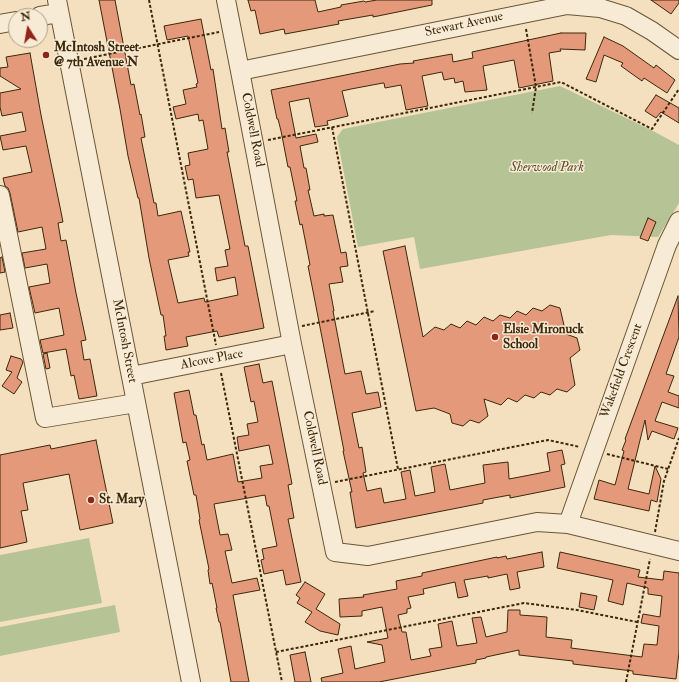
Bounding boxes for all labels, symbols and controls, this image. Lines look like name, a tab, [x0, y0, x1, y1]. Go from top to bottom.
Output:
north arrow	[8, 8, 48, 48]
text: N	[20, 9, 32, 24]
street label: Stewart Avenue	[423, 9, 505, 41]
place label: McIntosh Street @ 7th Avenue N	[54, 40, 139, 71]
marker: McIntosh Street @ 7th Avenue N	[41, 50, 51, 60]
street label: Coldwell Road	[237, 92, 267, 168]
park label: Sherwood Park	[510, 160, 584, 176]
street label: McIntosh Street	[108, 298, 140, 384]
place label: Elsie Mironuck School	[503, 322, 584, 353]
street label: Wakefield Crescent	[598, 322, 646, 420]
marker: Elsie Mironuck School	[490, 332, 500, 342]
street label: Alcove Place	[179, 346, 245, 374]
street label: Coldwell Road	[299, 410, 329, 486]
place label: St. Mary	[99, 492, 144, 508]
marker: St. Mary	[86, 495, 96, 505]

